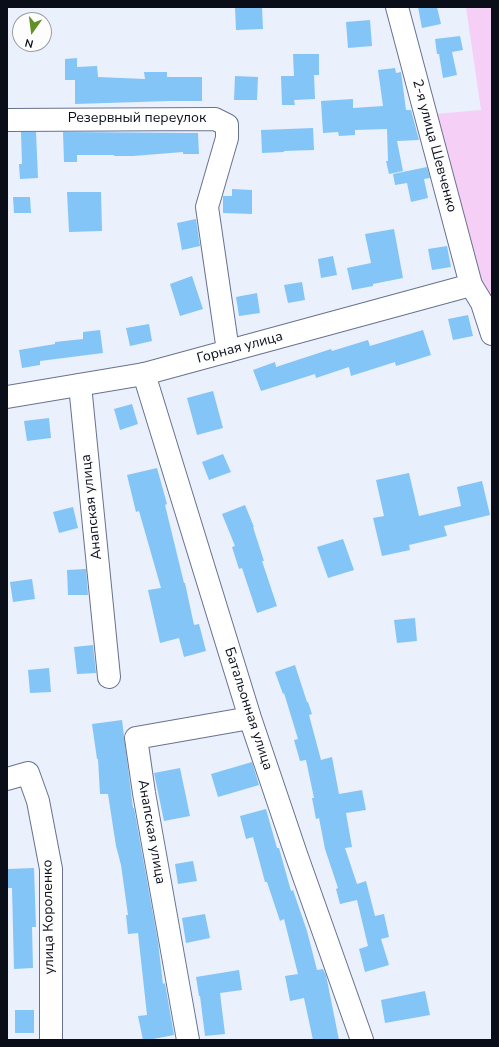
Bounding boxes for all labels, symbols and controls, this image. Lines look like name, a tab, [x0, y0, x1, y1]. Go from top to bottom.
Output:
north arrow	[12, 12, 52, 52]
text: N	[23, 35, 35, 51]
street label: 2-я улица Шевченко	[408, 78, 460, 214]
street label: Резервный переулок	[68, 111, 206, 127]
street label: Горная улица	[195, 328, 285, 368]
street label: Анапская улица	[78, 453, 106, 561]
street label: Батальонная улица	[220, 645, 276, 773]
street label: Анапская улица	[134, 778, 168, 886]
street label: улица Короленко	[40, 860, 58, 974]

